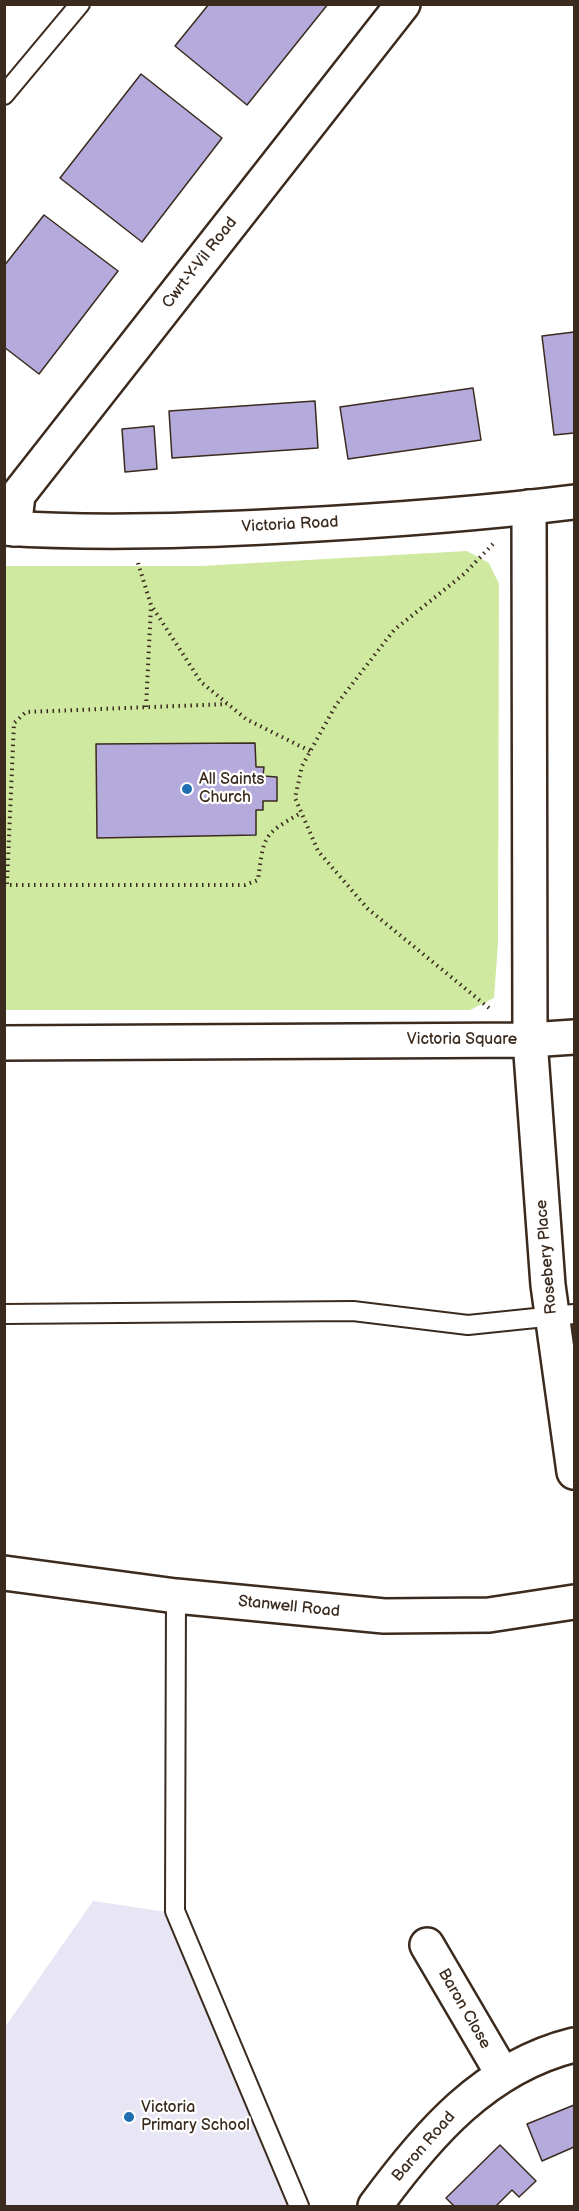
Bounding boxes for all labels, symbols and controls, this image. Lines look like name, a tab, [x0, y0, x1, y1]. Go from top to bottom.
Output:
street label: Cwrt-Y-Vil Road	[158, 214, 242, 312]
street label: Victoria Road	[241, 513, 339, 537]
place label: All Saints Church	[199, 770, 264, 808]
marker: All Saints Church	[180, 782, 194, 796]
street label: Victoria Square	[407, 1030, 517, 1050]
street label: Rosebery Place	[532, 1199, 562, 1315]
street label: Stanwell Road	[237, 1592, 341, 1622]
street label: Baron Close	[433, 1966, 495, 2052]
place label: Victoria Primary School	[141, 2098, 250, 2136]
street label: Baron Road	[388, 2108, 460, 2186]
marker: Victoria Primary School	[122, 2110, 136, 2124]

